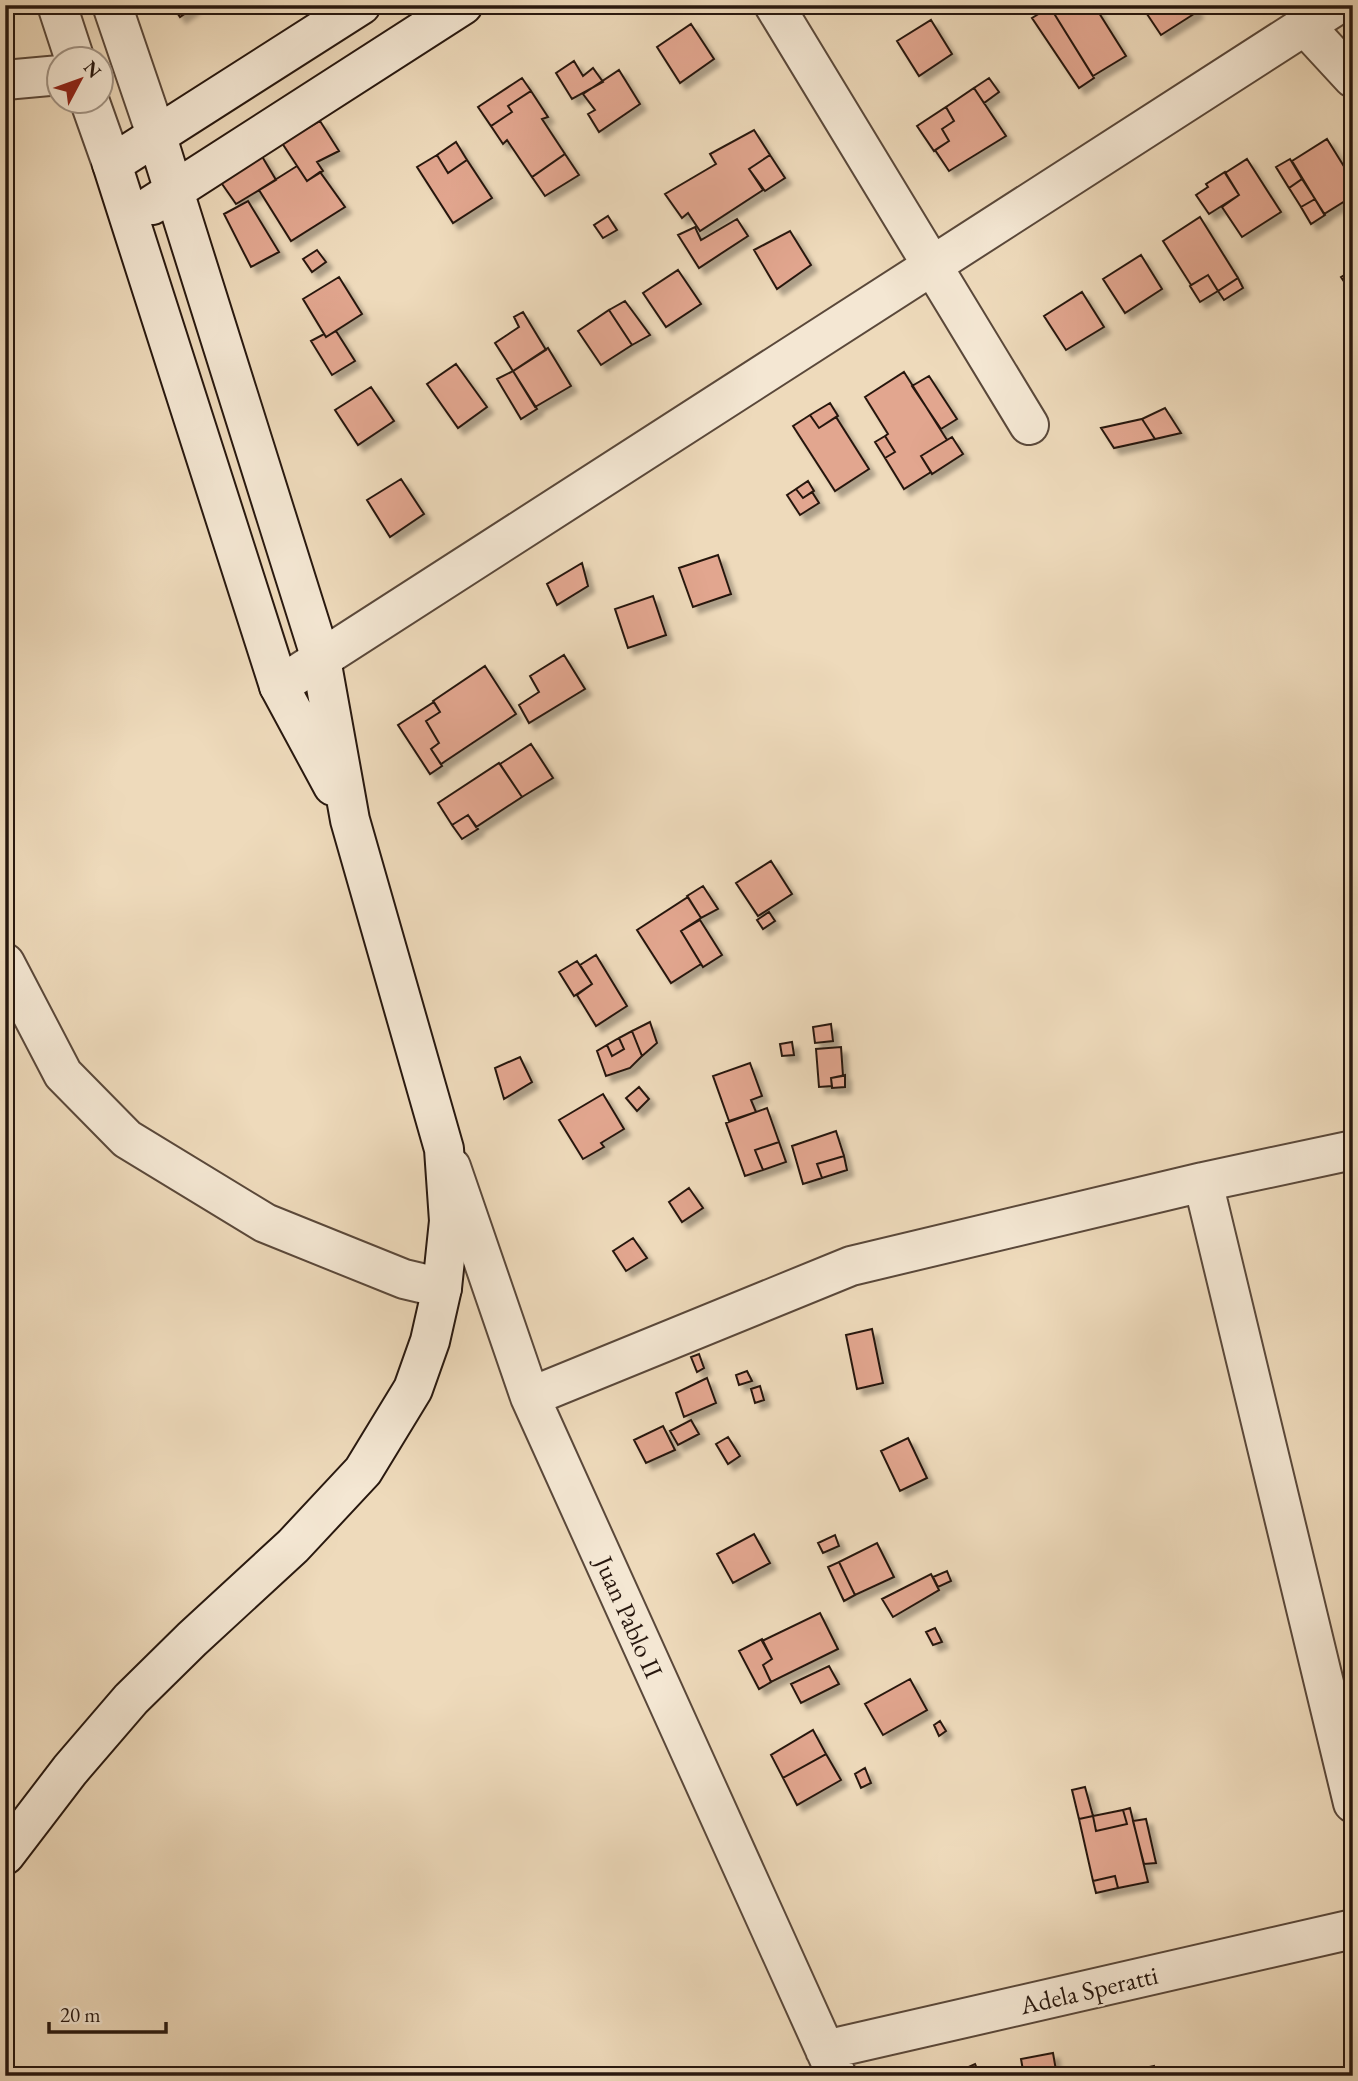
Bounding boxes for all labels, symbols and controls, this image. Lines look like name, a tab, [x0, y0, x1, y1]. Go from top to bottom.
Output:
north arrow	[46, 46, 116, 116]
text: N	[78, 55, 107, 84]
street label: Juan Pablo II	[586, 1549, 671, 1684]
street label: Adela Speratti	[1016, 1958, 1161, 2023]
scale bar	[49, 1990, 166, 2034]
text: 20 m	[60, 2001, 101, 2028]

